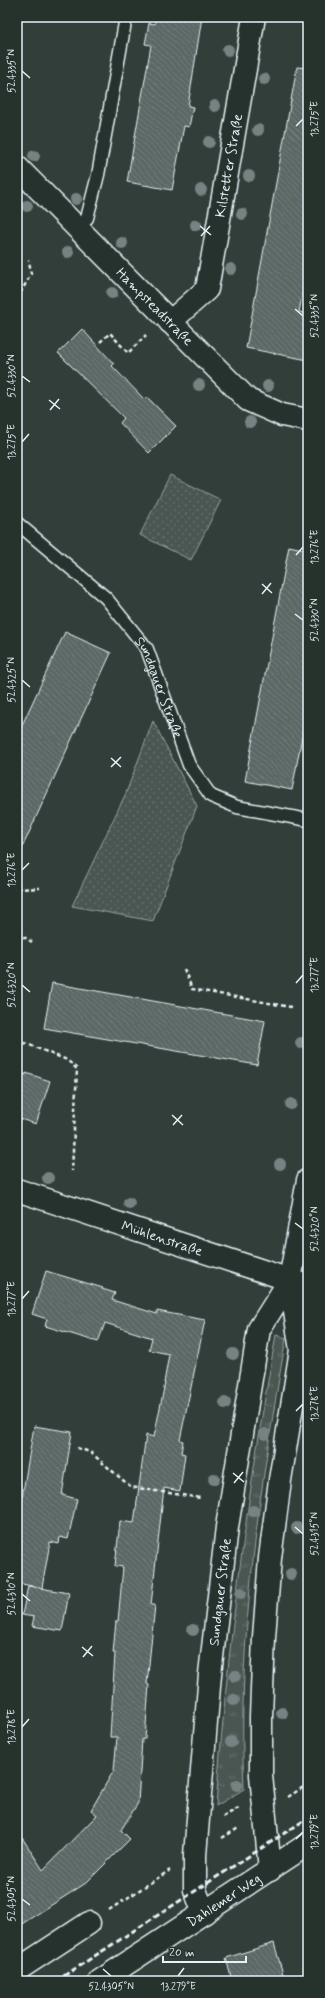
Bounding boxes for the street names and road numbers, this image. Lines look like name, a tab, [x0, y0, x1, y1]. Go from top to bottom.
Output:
street label: Kilstetter Straße	[212, 112, 247, 219]
street label: Hampsteadstraße	[112, 264, 197, 350]
street label: Sundgauer Straße	[130, 633, 187, 741]
street label: Mühlenstraße	[119, 1217, 205, 1261]
street label: Sundgauer Straße	[205, 1537, 236, 1647]
street label: Dahlemer Weg	[184, 1869, 265, 1931]

